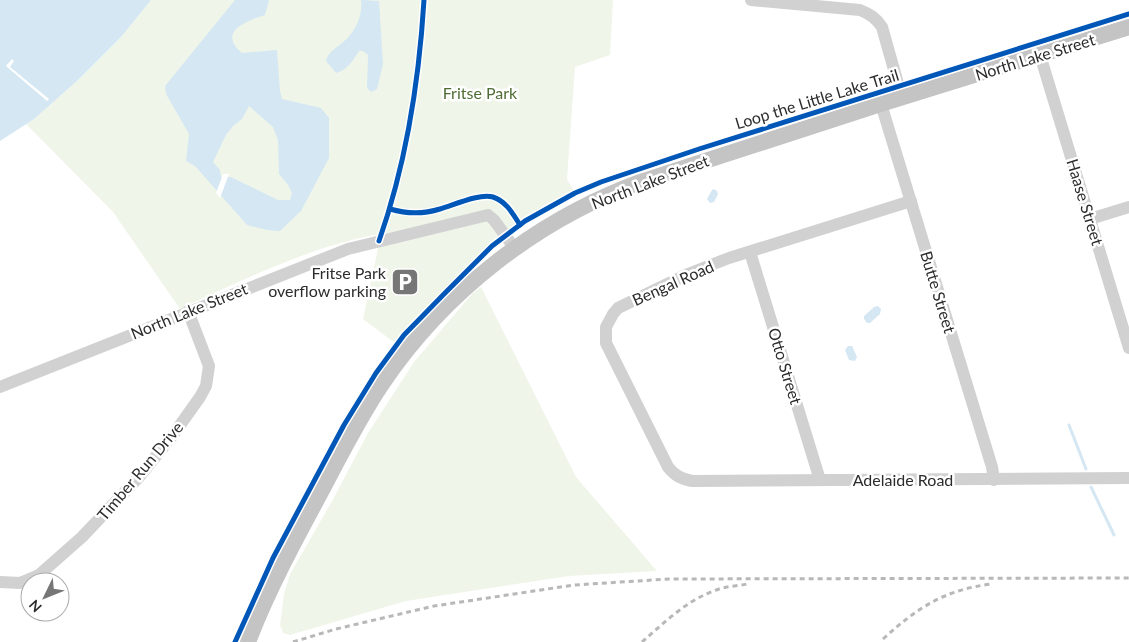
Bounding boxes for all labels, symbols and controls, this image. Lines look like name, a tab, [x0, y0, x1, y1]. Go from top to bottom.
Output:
street label: North Lake Street	[973, 29, 1097, 84]
street label: Loop the Little Lake Trail	[733, 65, 901, 132]
park label: Fritse Park	[443, 83, 518, 102]
street label: North Lake Street	[588, 150, 711, 213]
street label: Haase Street	[1063, 156, 1108, 248]
street label: Butte Street	[917, 249, 960, 335]
street label: Bengal Road	[629, 256, 717, 309]
place label: Fritse Park overflow parking	[268, 263, 387, 300]
parking icon: Fritse Park overflow parking	[390, 267, 420, 297]
street label: North Lake Street	[128, 278, 250, 343]
street label: Otto Street	[765, 325, 806, 407]
street label: Timber Run Drive	[93, 417, 186, 524]
street label: Adelaide Road	[853, 470, 953, 489]
north arrow	[20, 572, 70, 622]
text: N	[25, 596, 45, 616]

